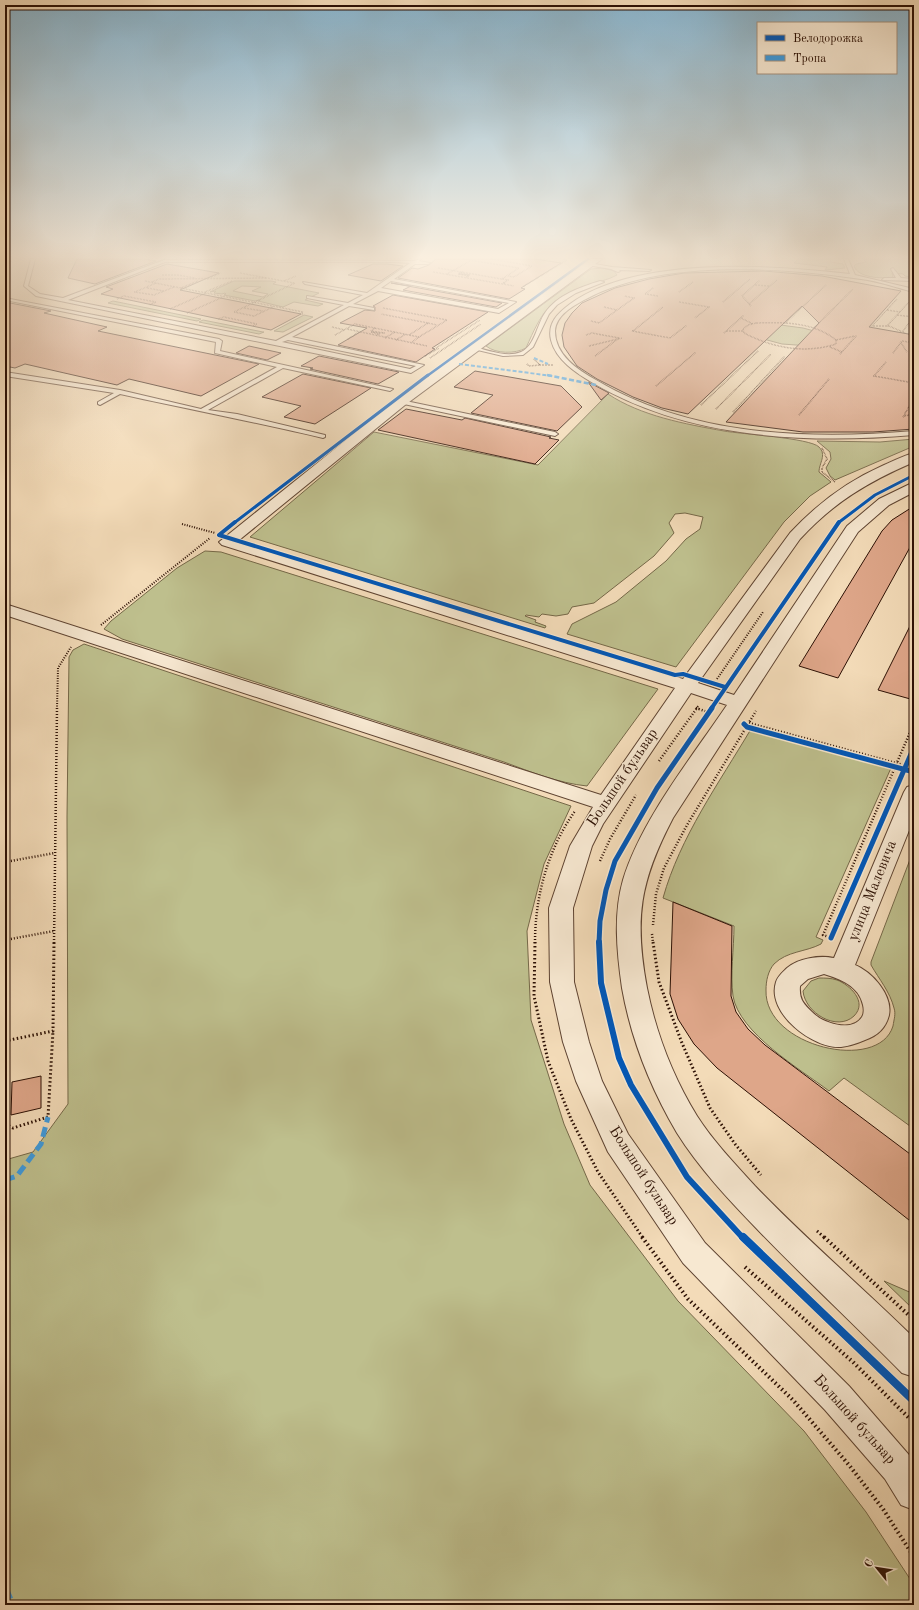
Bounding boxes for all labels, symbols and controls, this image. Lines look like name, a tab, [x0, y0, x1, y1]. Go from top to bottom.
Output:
legend	[757, 22, 897, 74]
text: Велодорожка	[793, 33, 863, 45]
text: Тропа	[793, 53, 826, 65]
street label: Большой бульвар	[585, 726, 661, 830]
street label: улица Малевича	[846, 838, 900, 944]
street label: Большой бульвар	[606, 1124, 681, 1228]
street label: Большой бульвар	[810, 1372, 898, 1468]
north arrow	[857, 1548, 897, 1588]
text: С	[863, 1558, 876, 1570]

